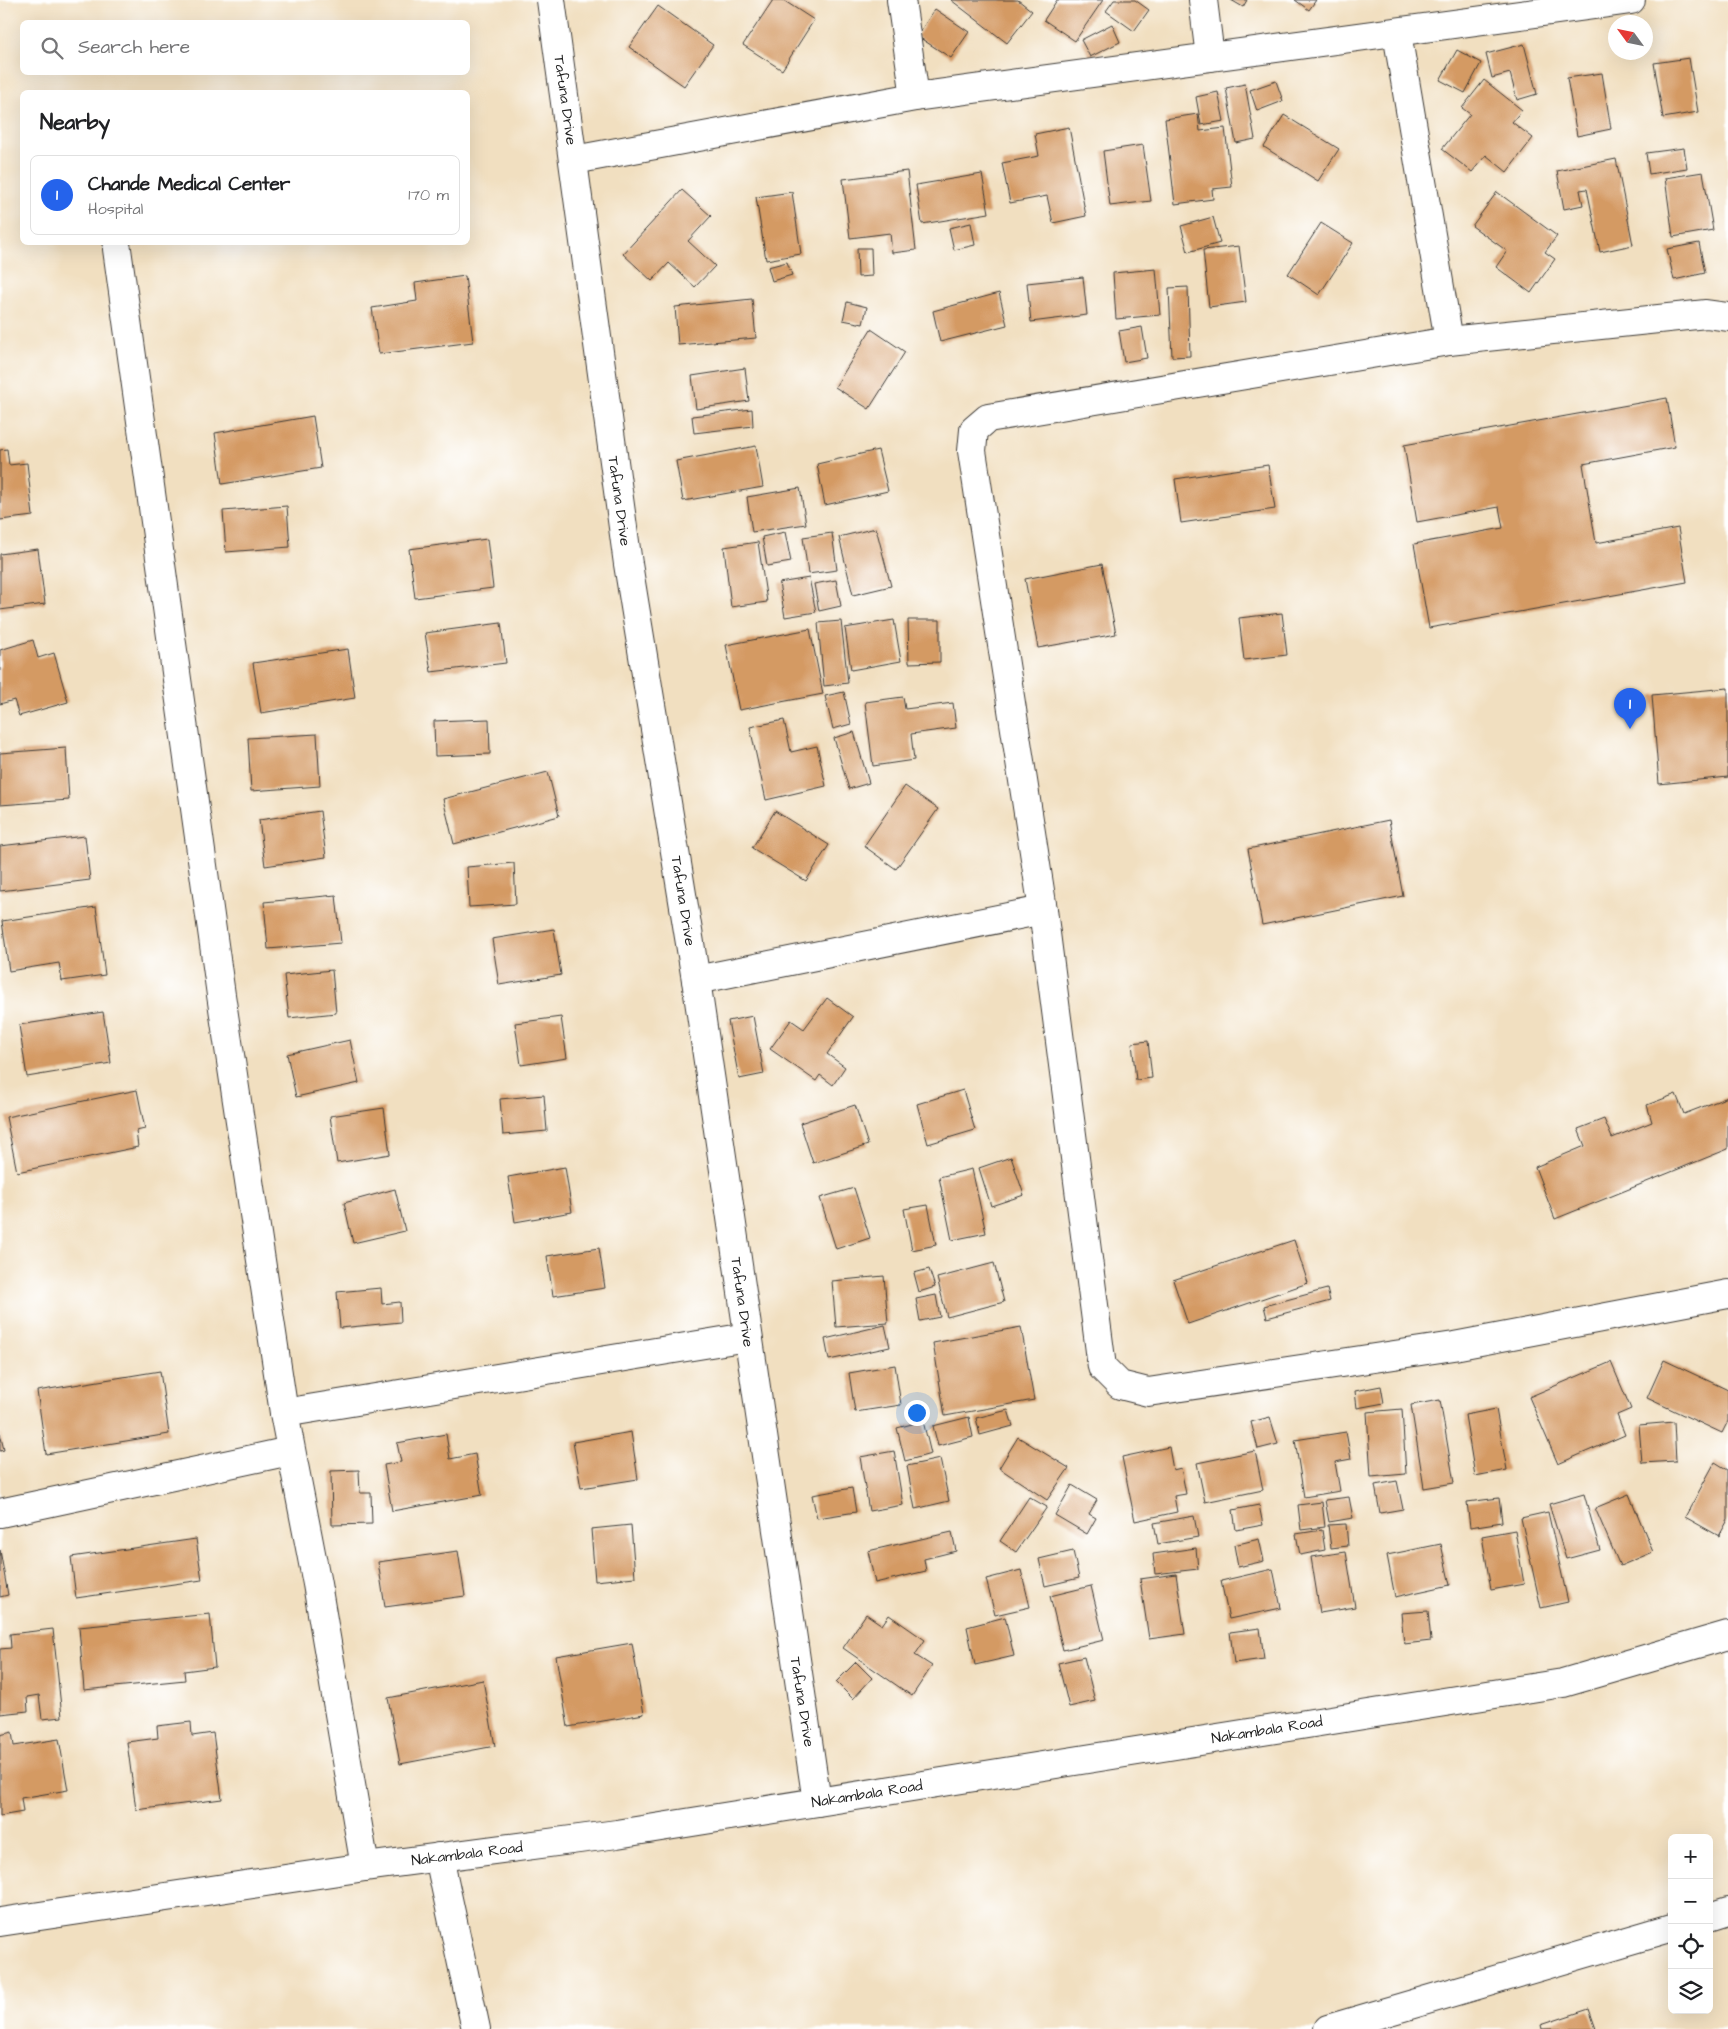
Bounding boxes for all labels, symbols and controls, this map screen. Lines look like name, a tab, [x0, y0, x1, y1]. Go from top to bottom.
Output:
north arrow	[1608, 15, 1653, 60]
search box	[20, 20, 470, 75]
icon: search	[38, 34, 66, 62]
text: Search here	[78, 34, 190, 61]
street label: Tafuna Drive	[548, 54, 582, 146]
text: Nearby	[40, 108, 110, 137]
text: Chande Medical Center	[88, 171, 290, 198]
text: 1	[56, 184, 58, 206]
text: 170 m	[408, 184, 449, 206]
text: Hospital	[88, 198, 143, 220]
street label: Tafuna Drive	[602, 455, 636, 547]
pin: 1	[1614, 688, 1646, 729]
street label: Tafuna Drive	[666, 855, 700, 947]
street label: Tafuna Drive	[725, 1256, 759, 1348]
your location	[904, 1400, 930, 1426]
street label: Tafuna Drive	[785, 1656, 819, 1748]
street label: Nakambala Road	[1210, 1711, 1324, 1749]
street label: Nakambala Road	[810, 1775, 924, 1813]
map controls	[1668, 1834, 1713, 2014]
button: +	[1668, 1834, 1713, 1879]
street label: Nakambala Road	[410, 1837, 524, 1871]
button: −	[1668, 1879, 1713, 1924]
button: locate	[1668, 1924, 1713, 1969]
button: layers	[1668, 1969, 1713, 2014]

